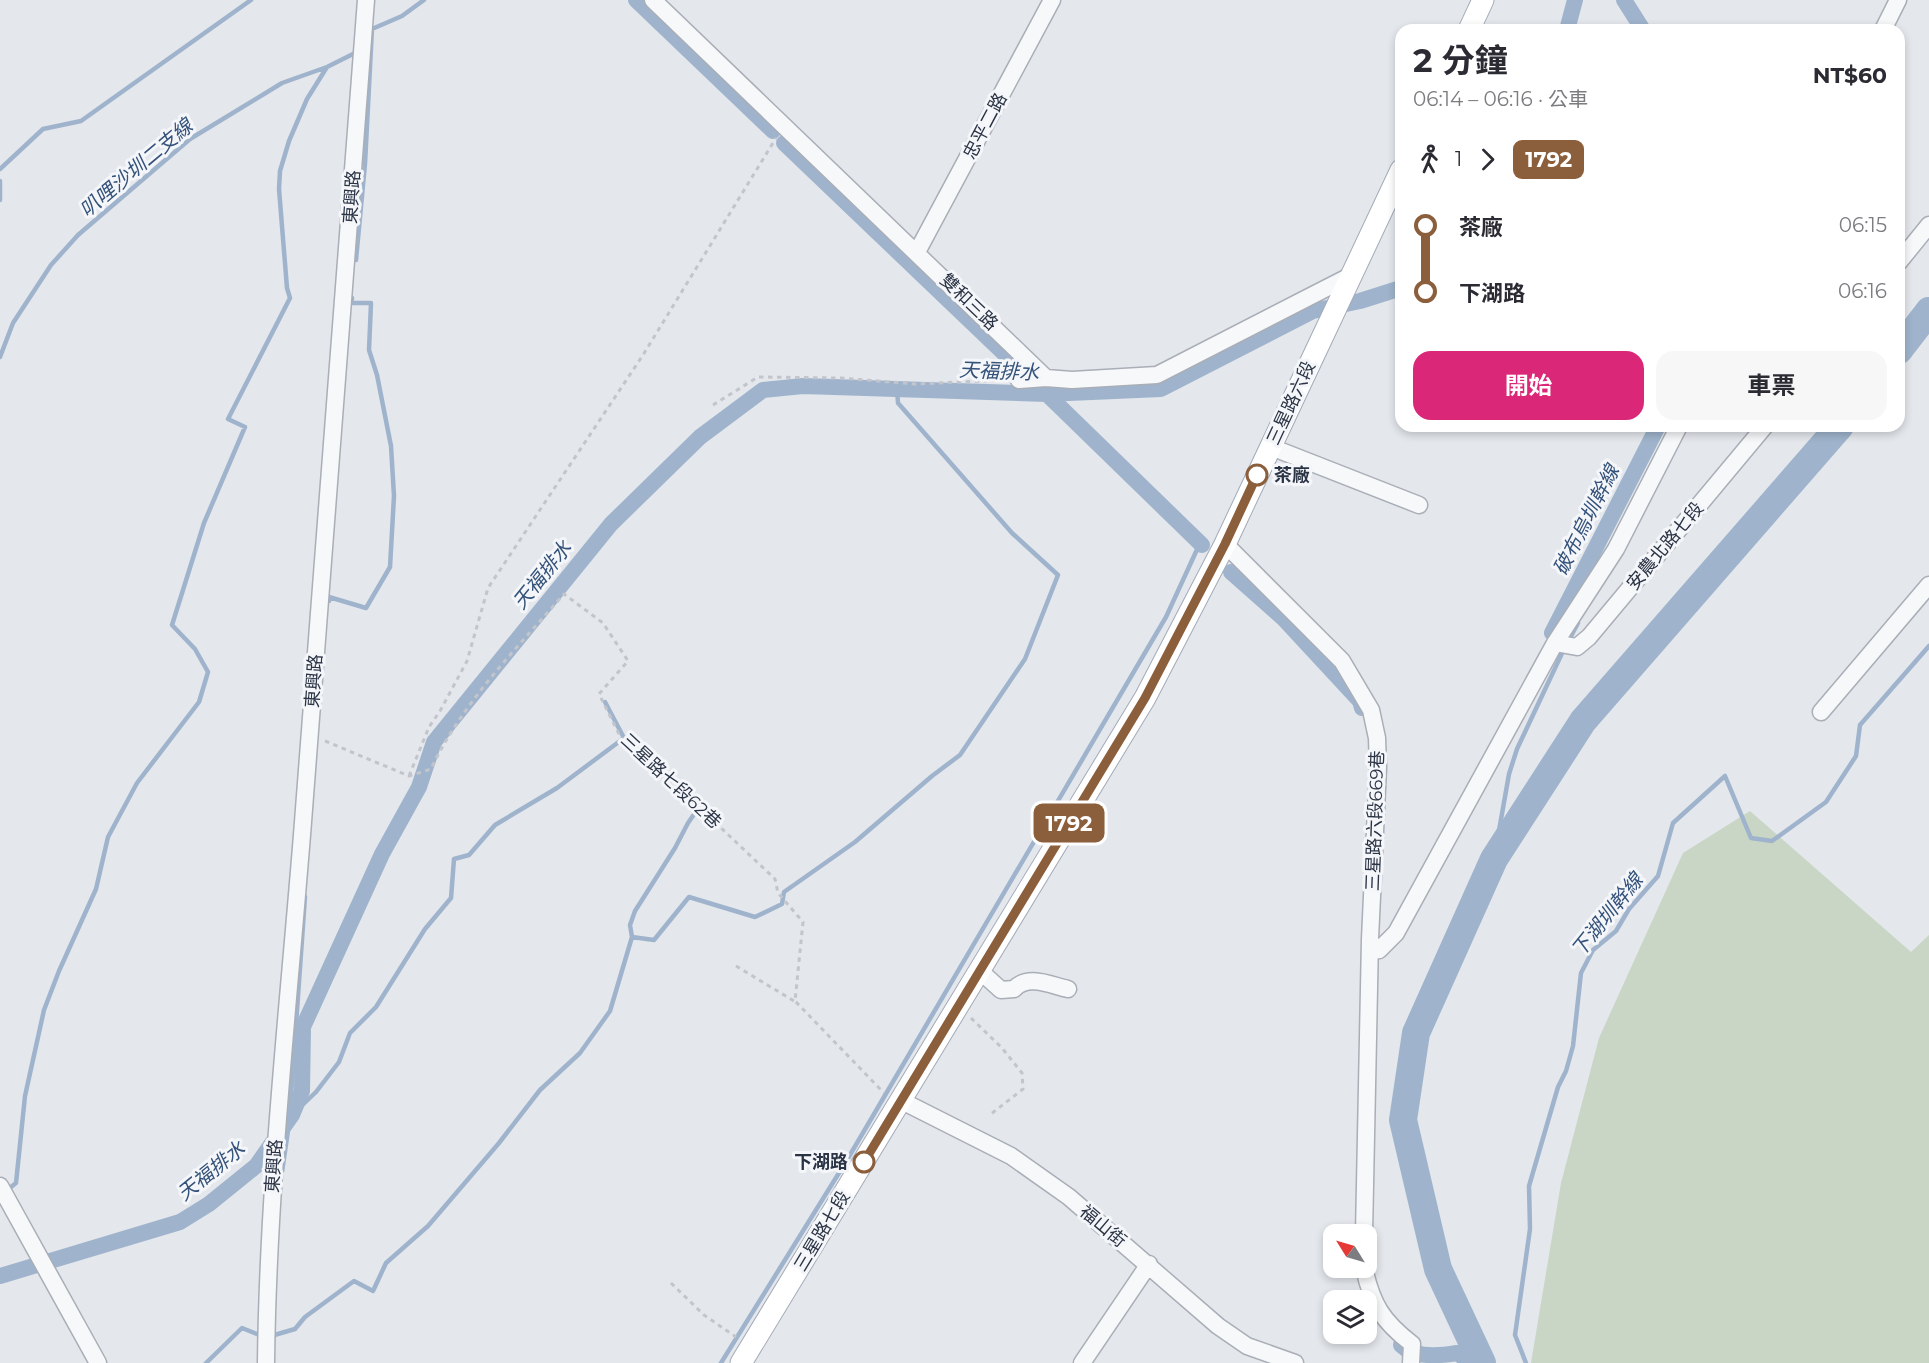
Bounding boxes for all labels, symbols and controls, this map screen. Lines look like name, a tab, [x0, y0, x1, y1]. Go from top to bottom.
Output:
text: 2 分鐘	[1413, 40, 1508, 80]
text: NT$60	[1813, 62, 1887, 89]
text: 06:14 – 06:16 · 公車	[1413, 87, 1588, 111]
street label: 忠平二路	[958, 89, 1012, 163]
water label: 叭哩沙圳二支線	[75, 113, 199, 222]
icon: walk	[1413, 143, 1446, 176]
icon: forward	[1471, 143, 1504, 176]
text: 1	[1455, 147, 1462, 171]
text: 1792	[1525, 147, 1572, 172]
street label: 東興路	[339, 169, 365, 225]
text: 06:15	[1839, 213, 1887, 237]
text: 茶廠	[1459, 214, 1503, 241]
street label: 雙和三路	[935, 269, 1003, 335]
text: 06:16	[1838, 279, 1887, 303]
text: 下湖路	[1459, 280, 1525, 307]
button: 開始	[1413, 351, 1644, 420]
button: 車票	[1656, 351, 1887, 420]
water label: 天福排水	[959, 358, 1040, 384]
street label: 三星路六段	[1262, 358, 1320, 448]
water label: 破布烏圳幹線	[1548, 459, 1625, 579]
marker: 茶廠	[1246, 464, 1268, 486]
place label: 茶廠	[1274, 464, 1310, 486]
street label: 安農北路七段	[1622, 498, 1708, 594]
water label: 天福排水	[508, 536, 577, 614]
street label: 東興路	[301, 653, 327, 709]
street label: 三星路七段62巷	[616, 729, 726, 833]
street label: 三星路六段669巷	[1362, 750, 1388, 892]
line badge: 1792	[1027, 804, 1111, 842]
text: 1792	[1046, 811, 1092, 836]
water label: 下湖圳幹線	[1566, 867, 1649, 961]
water label: 天福排水	[172, 1136, 250, 1205]
street label: 東興路	[261, 1138, 287, 1194]
place label: 下湖路	[794, 1151, 848, 1173]
marker: 下湖路	[853, 1151, 875, 1173]
street label: 三星路七段	[789, 1187, 855, 1275]
street label: 福山街	[1075, 1200, 1131, 1252]
north arrow	[1323, 1224, 1377, 1278]
map controls	[1323, 1224, 1377, 1344]
button: layers	[1323, 1290, 1377, 1344]

